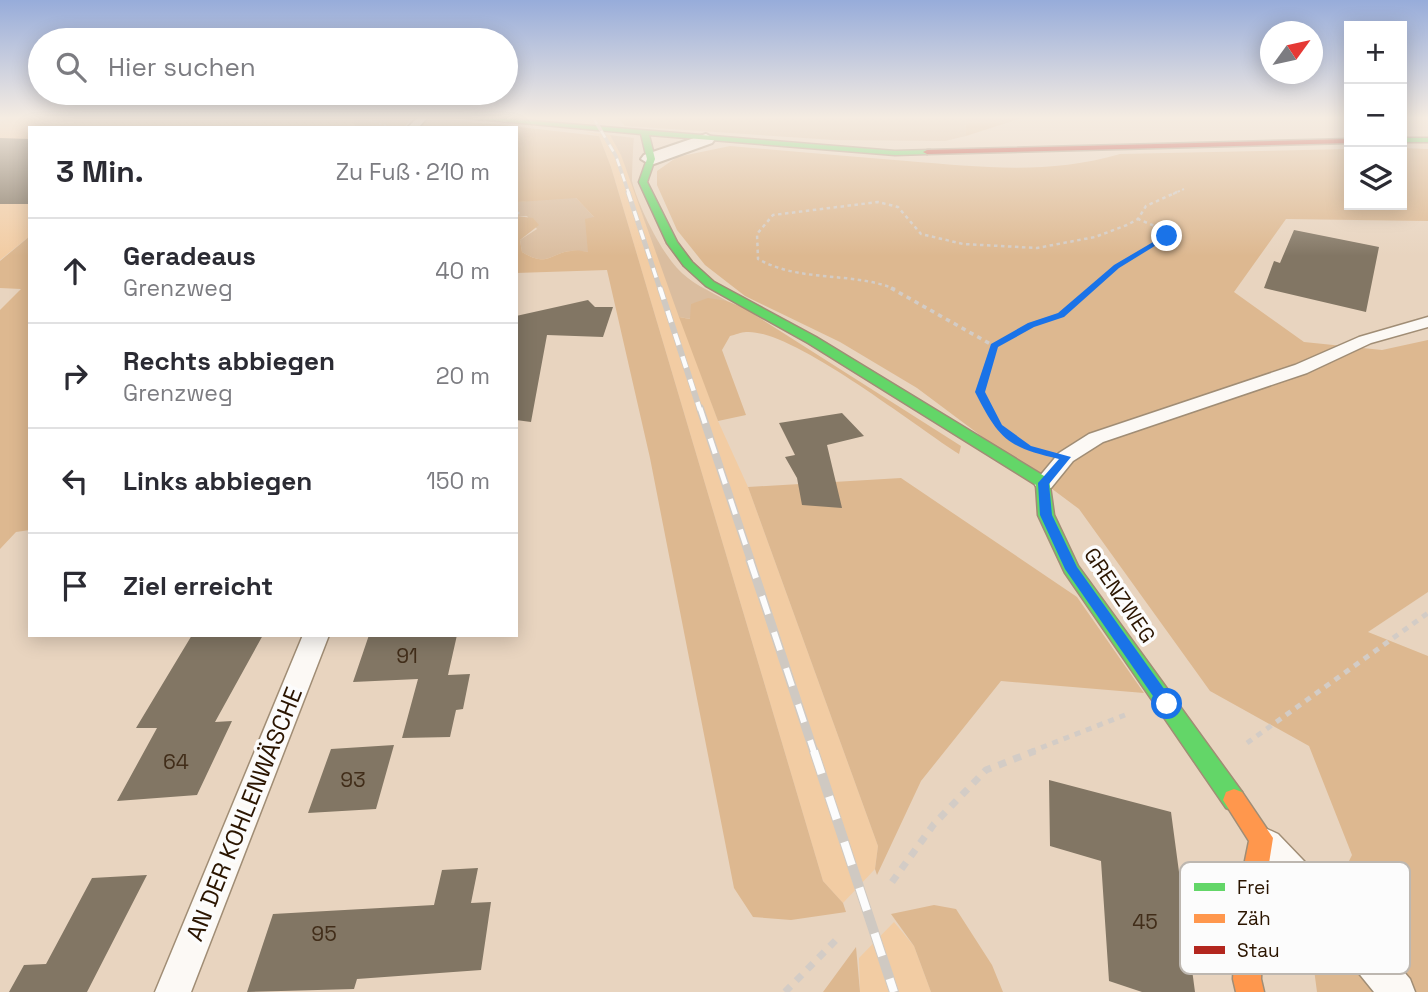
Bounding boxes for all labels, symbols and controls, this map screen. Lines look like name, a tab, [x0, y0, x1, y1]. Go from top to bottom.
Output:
north arrow	[1260, 21, 1323, 84]
map controls	[1344, 21, 1407, 210]
button: +	[1344, 21, 1407, 84]
search box	[28, 28, 518, 105]
icon: search	[52, 48, 90, 86]
text: Hier suchen	[108, 50, 256, 84]
button: −	[1344, 84, 1407, 147]
button: layers	[1344, 147, 1407, 210]
text: 3 Min.	[56, 152, 144, 191]
text: Zu Fuß · 210 m	[336, 157, 490, 187]
route end	[1151, 220, 1182, 251]
text: Geradeaus	[123, 239, 256, 273]
icon: ahead	[56, 252, 94, 290]
text: 40 m	[435, 256, 490, 286]
text: Grenzweg	[123, 273, 233, 303]
text: Rechts abbiegen	[123, 344, 335, 378]
icon: right	[56, 357, 94, 395]
text: 20 m	[436, 361, 490, 391]
text: Grenzweg	[123, 378, 233, 408]
icon: left	[56, 462, 94, 500]
text: Links abbiegen	[123, 464, 312, 498]
text: 150 m	[426, 466, 490, 496]
street label: GRENZWEG	[1078, 542, 1162, 648]
icon: arrive	[56, 567, 94, 605]
text: Ziel erreicht	[123, 569, 273, 603]
house number: 91	[396, 642, 418, 669]
street label: AN DER KOHLENWÄSCHE	[179, 683, 309, 945]
route start	[1151, 688, 1182, 719]
house number: 64	[163, 748, 189, 775]
house number: 93	[340, 766, 366, 793]
legend	[1180, 862, 1410, 974]
text: Frei	[1237, 875, 1270, 900]
text: Zäh	[1237, 906, 1271, 931]
house number: 45	[1132, 908, 1158, 935]
house number: 95	[311, 920, 337, 947]
text: Stau	[1237, 938, 1280, 963]

